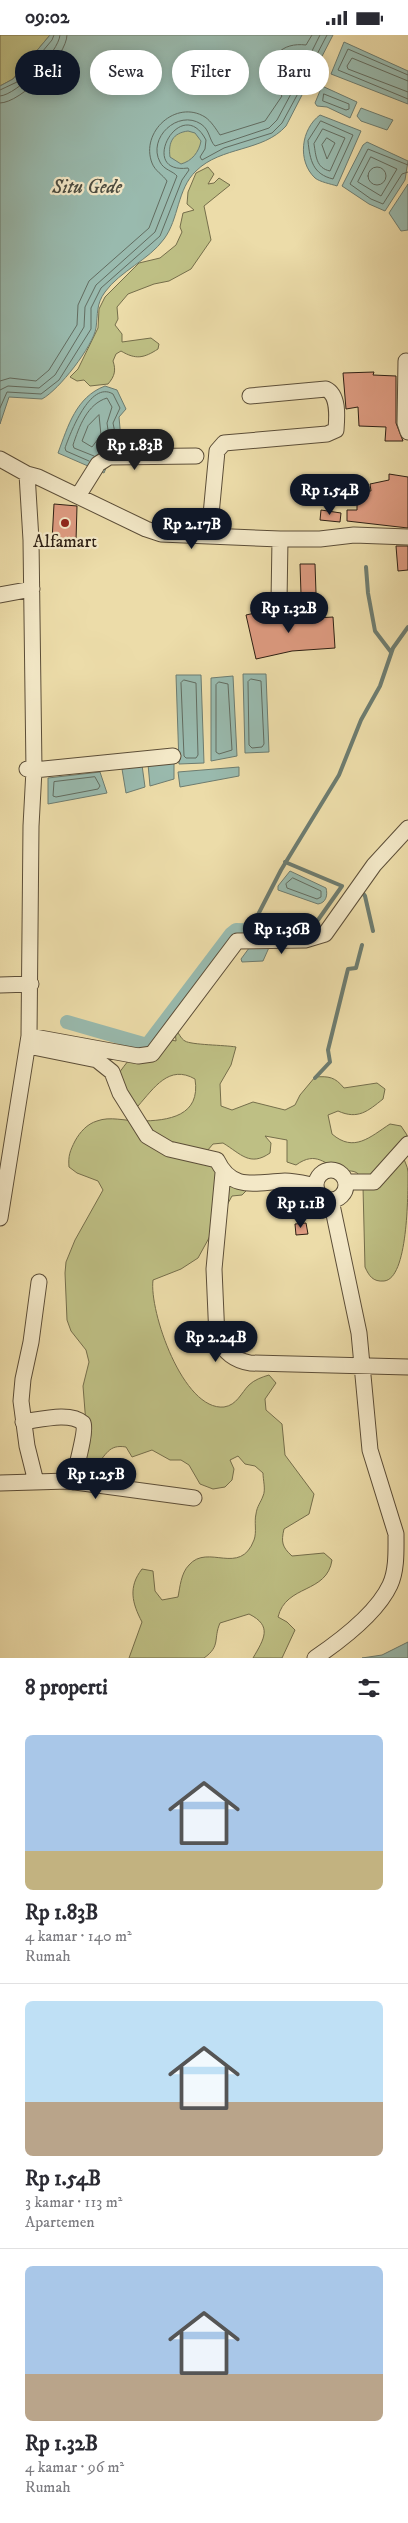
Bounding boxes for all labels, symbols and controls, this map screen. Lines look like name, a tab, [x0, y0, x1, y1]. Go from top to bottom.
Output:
text: 09:02	[25, 6, 69, 29]
chip: Beli	[15, 50, 80, 95]
chip: Sewa	[90, 50, 162, 95]
chip: Filter	[172, 50, 249, 95]
chip: Baru	[259, 50, 329, 95]
water label: Situ Gede	[51, 176, 122, 199]
pin: Rp 1.83B	[83, 429, 187, 471]
text: Rp 1.83B	[107, 435, 163, 455]
pin: Rp 1.54B	[278, 473, 382, 516]
text: Rp 1.54B	[301, 480, 359, 500]
pin: Rp 2.17B	[140, 507, 244, 550]
text: Rp 2.17B	[163, 514, 221, 534]
marker: Alfamart	[59, 517, 71, 529]
place label: Alfamart	[33, 531, 97, 553]
pin: Rp 1.32B	[237, 591, 341, 634]
text: Rp 1.32B	[261, 598, 317, 618]
pin: Rp 1.36B	[230, 913, 334, 955]
text: Rp 1.36B	[254, 919, 310, 939]
pin: Rp 1.1B	[255, 1187, 347, 1229]
text: Rp 1.1B	[277, 1193, 325, 1213]
pin: Rp 2.24B	[164, 1321, 268, 1363]
text: Rp 2.24B	[185, 1327, 247, 1347]
pin: Rp 1.25B	[44, 1457, 148, 1500]
text: Rp 1.25B	[67, 1464, 125, 1484]
icon: filters	[355, 1674, 383, 1702]
text: 8 properti	[25, 1675, 108, 1701]
icon: home	[159, 1768, 249, 1858]
text: Rp 1.83B	[25, 1900, 98, 1926]
text: 4 kamar · 140 m²	[25, 1926, 132, 1946]
text: Rumah	[25, 1946, 71, 1966]
icon: home	[159, 2033, 249, 2123]
text: Rp 1.54B	[25, 2166, 101, 2192]
text: 3 kamar · 113 m²	[25, 2192, 122, 2212]
text: Apartemen	[25, 2212, 95, 2232]
icon: home	[159, 2298, 249, 2388]
text: Rp 1.32B	[25, 2431, 98, 2457]
text: 4 kamar · 96 m²	[25, 2457, 124, 2477]
text: Rumah	[25, 2477, 71, 2497]

